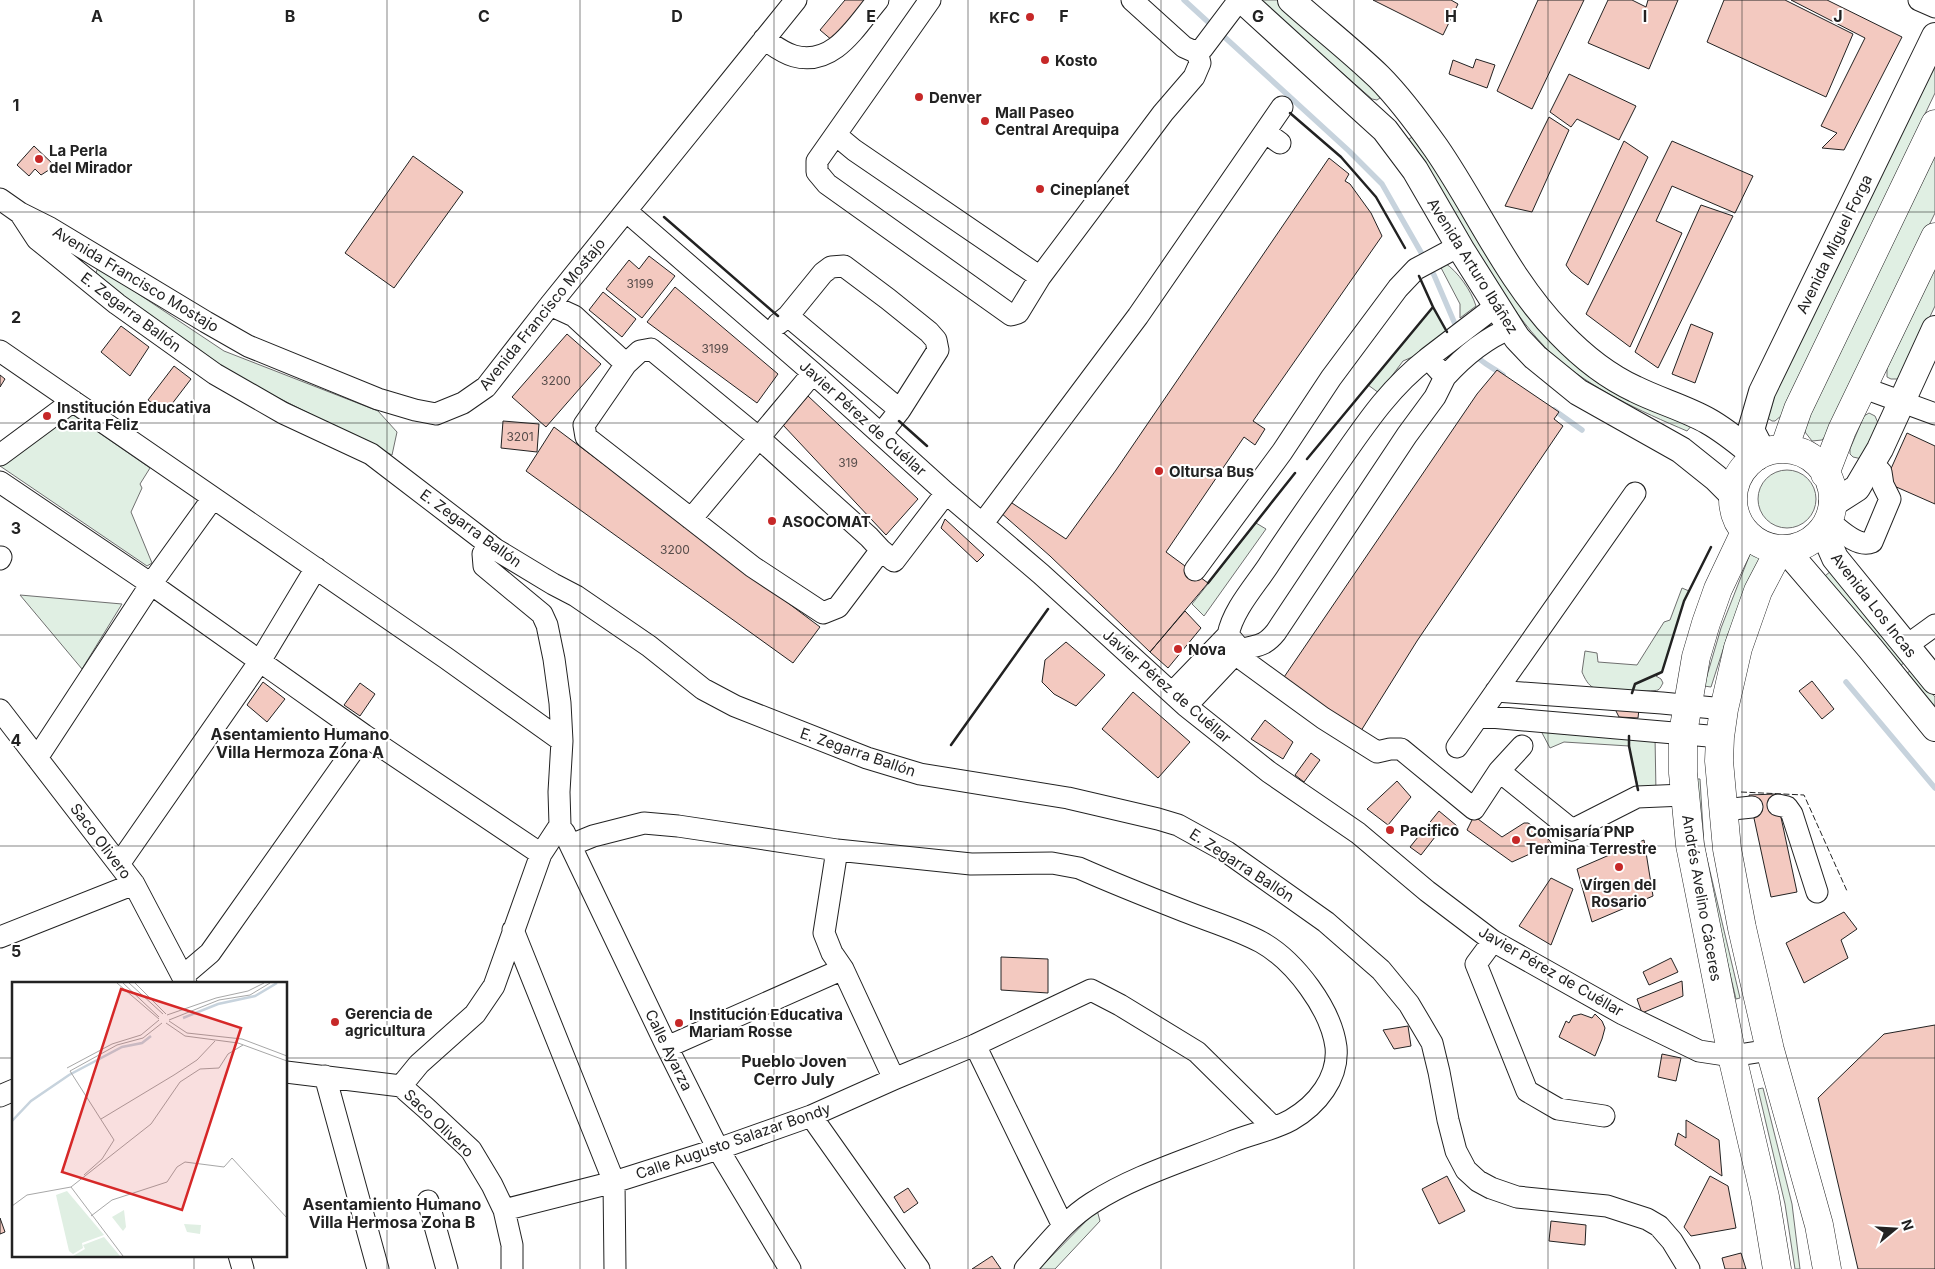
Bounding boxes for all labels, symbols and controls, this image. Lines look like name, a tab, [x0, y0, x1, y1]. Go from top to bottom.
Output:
text: A	[91, 6, 103, 26]
text: B	[285, 6, 295, 26]
text: C	[478, 6, 490, 26]
text: D	[671, 6, 683, 26]
text: E	[866, 6, 876, 26]
text: F	[1059, 6, 1069, 26]
text: G	[1252, 6, 1264, 26]
text: H	[1445, 6, 1457, 26]
text: I	[1643, 6, 1647, 26]
text: J	[1833, 6, 1843, 26]
place label: KFC	[989, 8, 1020, 27]
marker: KFC	[1024, 11, 1036, 23]
place label: Kosto	[1055, 51, 1097, 70]
marker: Kosto	[1039, 54, 1051, 66]
place label: Denver	[929, 88, 982, 107]
marker: Denver	[913, 91, 925, 103]
text: 1	[13, 95, 19, 115]
place label: Mall Paseo Central Arequipa	[995, 103, 1119, 139]
marker: Mall Paseo Central Arequipa	[979, 115, 991, 127]
place label: La Perla del Mirador	[49, 141, 132, 177]
marker: La Perla del Mirador	[33, 153, 45, 165]
street label: Avenida Miguel Forga	[1792, 171, 1876, 317]
place label: Cineplanet	[1050, 180, 1130, 199]
marker: Cineplanet	[1034, 183, 1046, 195]
street label: Avenida Arturo Ibáñez	[1423, 195, 1523, 337]
street label: Avenida Francisco Mostajo	[50, 222, 222, 336]
street label: Avenida Francisco Mostajo	[475, 234, 609, 394]
street label: E. Zegarra Ballón	[77, 268, 185, 356]
house number: 3199	[626, 276, 654, 291]
text: 2	[11, 307, 21, 327]
house number: 3199	[701, 341, 729, 356]
street label: Javier Pérez de Cuéllar	[796, 356, 931, 480]
house number: 3200	[541, 373, 571, 388]
place label: Institución Educativa Carita Feliz	[57, 398, 211, 434]
marker: Institución Educativa Carita Feliz	[41, 410, 53, 422]
house number: 3201	[506, 429, 534, 444]
house number: 319	[838, 455, 858, 470]
place label: Oltursa Bus	[1169, 462, 1254, 481]
marker: Oltursa Bus	[1153, 465, 1165, 477]
street label: E. Zegarra Ballón	[417, 485, 525, 571]
place label: ASOCOMAT	[782, 512, 871, 531]
marker: ASOCOMAT	[766, 515, 778, 527]
text: 3	[11, 518, 21, 538]
house number: 3200	[660, 542, 690, 557]
street label: Avenida Los Incas	[1827, 549, 1921, 661]
street label: Javier Pérez de Cuéllar	[1099, 625, 1235, 747]
place label: Nova	[1188, 640, 1226, 659]
marker: Nova	[1172, 643, 1184, 655]
street label: E. Zegarra Ballón	[798, 723, 918, 781]
district label: Asentamiento Humano Villa Hermoza Zona A	[211, 724, 390, 762]
text: 4	[11, 730, 22, 750]
street label: Saco Olivero	[66, 799, 136, 883]
street label: Andrés Avelino Cáceres	[1678, 813, 1726, 983]
place label: Pacifico	[1400, 821, 1459, 840]
place label: Comisaría PNP Termina Terrestre	[1526, 822, 1657, 858]
street label: E. Zegarra Ballón	[1186, 824, 1298, 906]
marker: Pacifico	[1384, 824, 1396, 836]
marker: Comisaría PNP Termina Terrestre	[1510, 834, 1522, 846]
marker: Vírgen del Rosario	[1613, 861, 1625, 873]
place label: Vírgen del Rosario	[1582, 875, 1656, 911]
street label: Javier Pérez de Cuéllar	[1475, 922, 1627, 1020]
text: 5	[11, 941, 21, 961]
inset map	[12, 982, 288, 1256]
place label: Gerencia de agricultura	[345, 1004, 433, 1040]
place label: Institución Educativa Mariam Rosse	[689, 1005, 843, 1041]
street label: Calle Ayarza	[641, 1006, 697, 1094]
marker: Gerencia de agricultura	[329, 1016, 341, 1028]
marker: Institución Educativa Mariam Rosse	[673, 1017, 685, 1029]
district label: Pueblo Joven Cerro July	[741, 1051, 847, 1089]
street label: Saco Olivero	[400, 1085, 478, 1161]
street label: Calle Augusto Salazar Bondy	[633, 1098, 833, 1183]
district label: Asentamiento Humano Villa Hermosa Zona B	[303, 1194, 482, 1232]
north arrow	[1870, 1204, 1920, 1254]
text: N	[1898, 1217, 1918, 1233]

